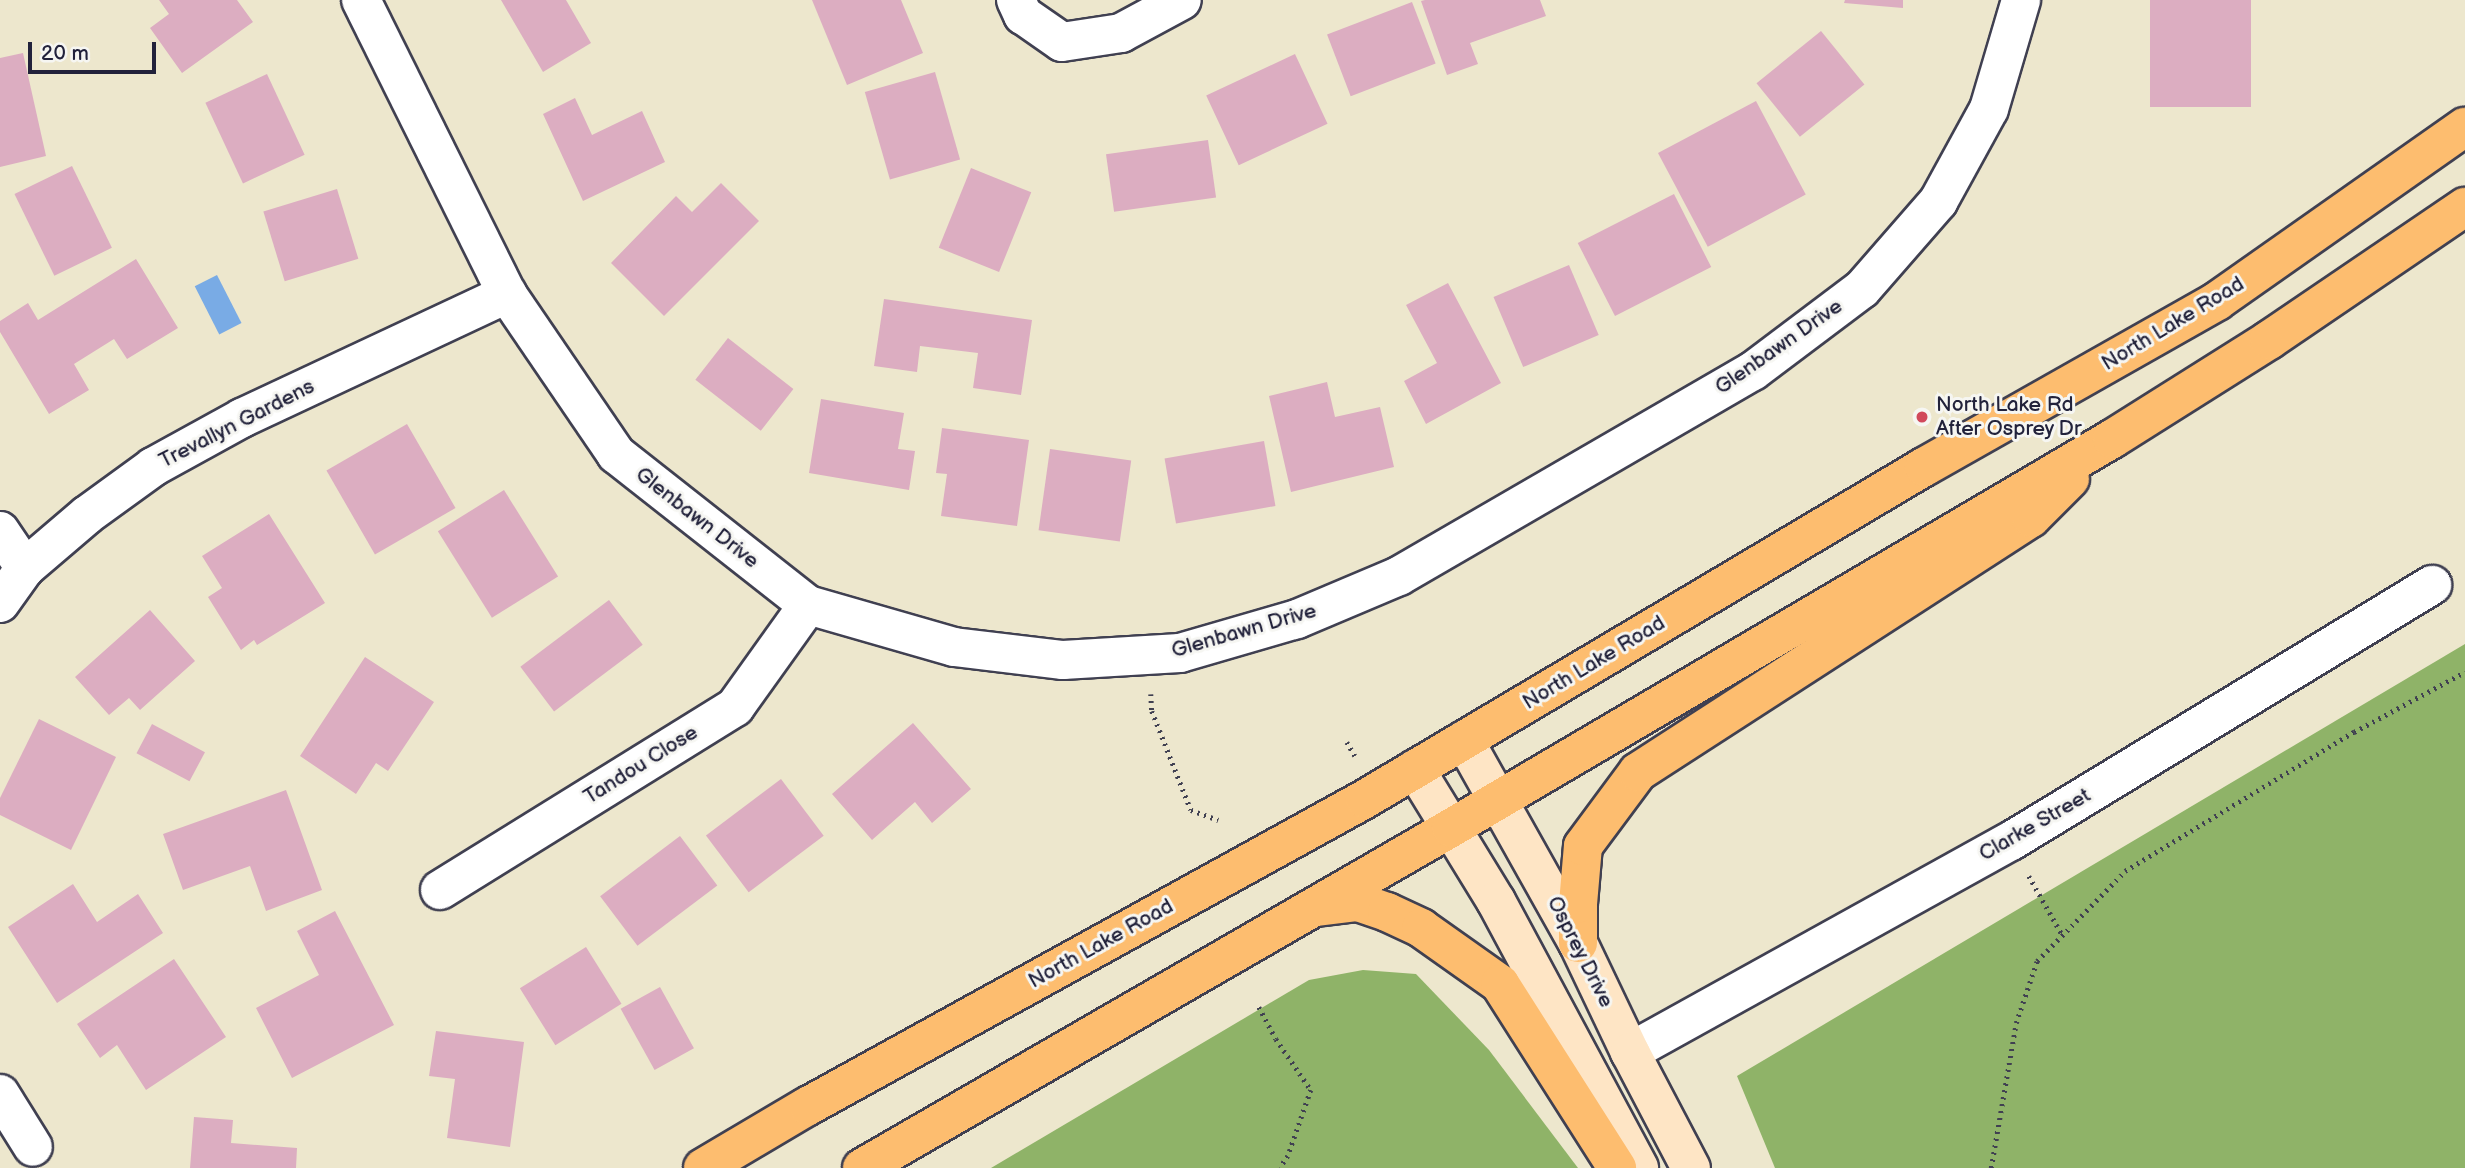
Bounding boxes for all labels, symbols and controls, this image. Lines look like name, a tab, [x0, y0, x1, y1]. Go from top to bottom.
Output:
scale bar	[32, 28, 159, 72]
text: 20 m	[41, 41, 89, 66]
street label: North Lake Road	[2097, 272, 2249, 376]
street label: Glenbawn Drive	[1711, 294, 1847, 400]
street label: Trevallyn Gardens	[155, 374, 319, 474]
place label: North Lake Rd After Osprey Dr	[1936, 392, 2083, 442]
marker: North Lake Rd After Osprey Dr	[1914, 409, 1930, 425]
street label: Glenbawn Drive	[630, 462, 764, 574]
street label: Glenbawn Drive	[1169, 598, 1319, 664]
street label: North Lake Road	[1518, 611, 1670, 715]
street label: Tandou Close	[579, 720, 703, 810]
street label: Clarke Street	[1975, 783, 2095, 867]
street label: Osprey Drive	[1541, 892, 1619, 1012]
street label: North Lake Road	[1024, 894, 1178, 994]

